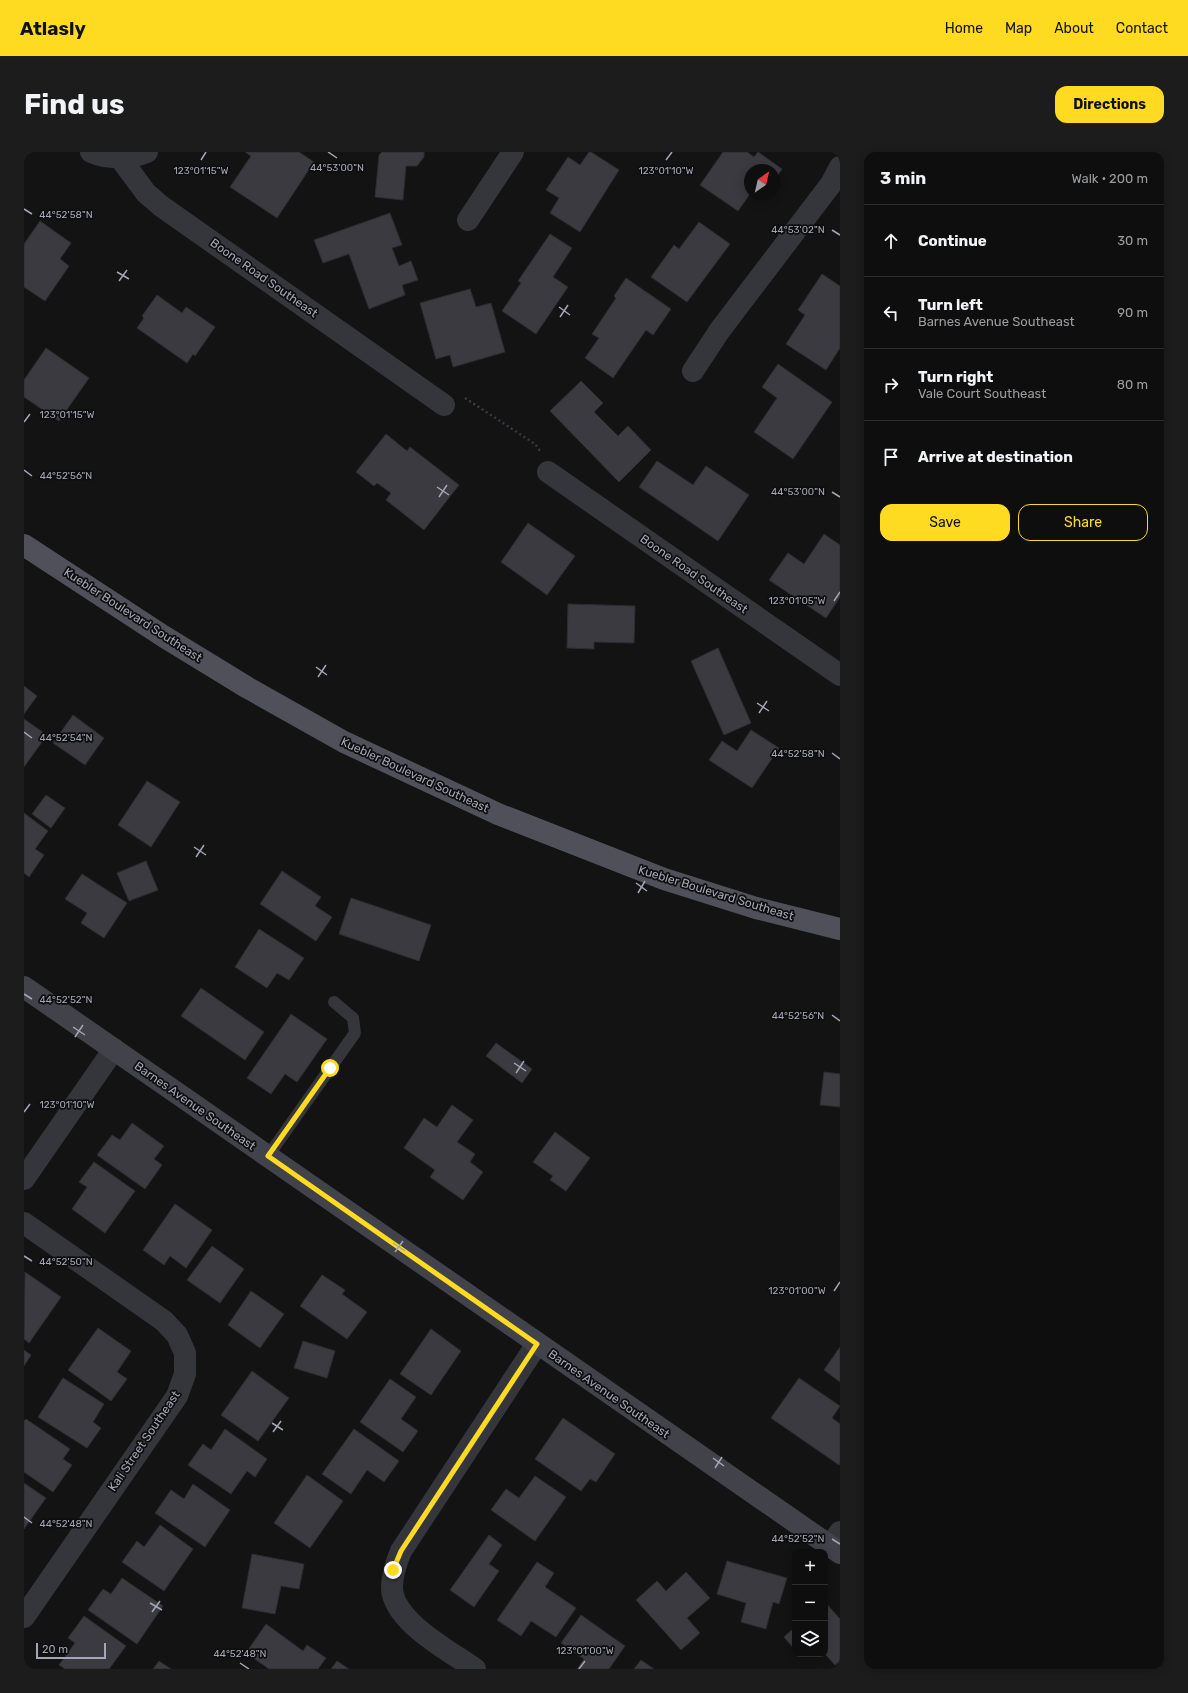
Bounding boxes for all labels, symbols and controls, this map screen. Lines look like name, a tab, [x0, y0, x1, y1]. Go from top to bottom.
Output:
text: Atlasly	[20, 17, 86, 40]
text: Home	[945, 20, 983, 37]
text: Map	[1005, 20, 1032, 37]
text: About	[1054, 20, 1094, 37]
text: Contact	[1116, 20, 1168, 37]
button: Directions	[1055, 86, 1164, 123]
text: Find us	[24, 88, 124, 121]
text: 44°53'00"N	[310, 162, 364, 174]
north arrow	[744, 164, 780, 200]
text: 123°01'15"W	[174, 165, 228, 177]
text: 123°01'10"W	[638, 165, 694, 177]
text: 3 min	[880, 168, 926, 188]
text: Walk · 200 m	[1071, 171, 1148, 186]
text: 44°52'58"N	[39, 209, 93, 221]
text: 44°53'02"N	[771, 224, 825, 236]
icon: ahead	[880, 230, 902, 252]
text: Continue	[918, 232, 987, 250]
text: 30 m	[1117, 233, 1148, 248]
street label: Boone Road Southeast	[208, 236, 321, 321]
text: Turn left	[918, 296, 983, 314]
icon: left	[880, 302, 902, 324]
text: 90 m	[1117, 305, 1148, 320]
text: Barnes Avenue Southeast	[918, 314, 1075, 329]
text: Turn right	[918, 368, 993, 386]
icon: right	[880, 374, 902, 396]
text: 80 m	[1117, 377, 1148, 392]
text: Vale Court Southeast	[918, 386, 1046, 401]
text: 123°01'15"W	[40, 409, 94, 421]
icon: arrive	[880, 446, 902, 468]
text: Arrive at destination	[918, 448, 1073, 466]
text: 44°52'56"N	[40, 470, 92, 482]
text: 44°53'00"N	[771, 486, 825, 498]
button: Save	[880, 504, 1010, 541]
button: Share	[1018, 504, 1148, 541]
street label: Boone Road Southeast	[638, 532, 751, 617]
street label: Kuebler Boulevard Southeast	[61, 565, 205, 665]
text: 123°01'05"W	[769, 595, 825, 607]
text: 44°52'54"N	[40, 732, 92, 744]
street label: Kuebler Boulevard Southeast	[339, 734, 492, 816]
text: 44°52'58"N	[771, 748, 825, 760]
street label: Kuebler Boulevard Southeast	[637, 863, 796, 923]
text: 44°52'52"N	[40, 994, 92, 1006]
text: 44°52'56"N	[772, 1010, 824, 1022]
street label: Barnes Avenue Southeast	[132, 1059, 258, 1153]
route start	[321, 1059, 339, 1077]
text: 123°01'10"W	[39, 1099, 95, 1111]
text: 44°52'50"N	[39, 1256, 93, 1268]
text: 123°01'00"W	[768, 1285, 826, 1297]
street label: Barnes Avenue Southeast	[546, 1347, 672, 1441]
street label: Kali Street Southeast	[105, 1388, 183, 1494]
text: 44°52'48"N	[39, 1518, 93, 1530]
text: 44°52'52"N	[772, 1533, 824, 1545]
map controls	[792, 1549, 828, 1657]
button: +	[792, 1549, 828, 1585]
route end	[384, 1561, 402, 1579]
button: −	[792, 1585, 828, 1621]
button: layers	[792, 1621, 828, 1657]
scale bar	[36, 1641, 106, 1660]
text: 20 m	[42, 1643, 68, 1656]
text: 123°01'00"W	[556, 1645, 614, 1657]
text: 44°52'48"N	[213, 1648, 267, 1660]

